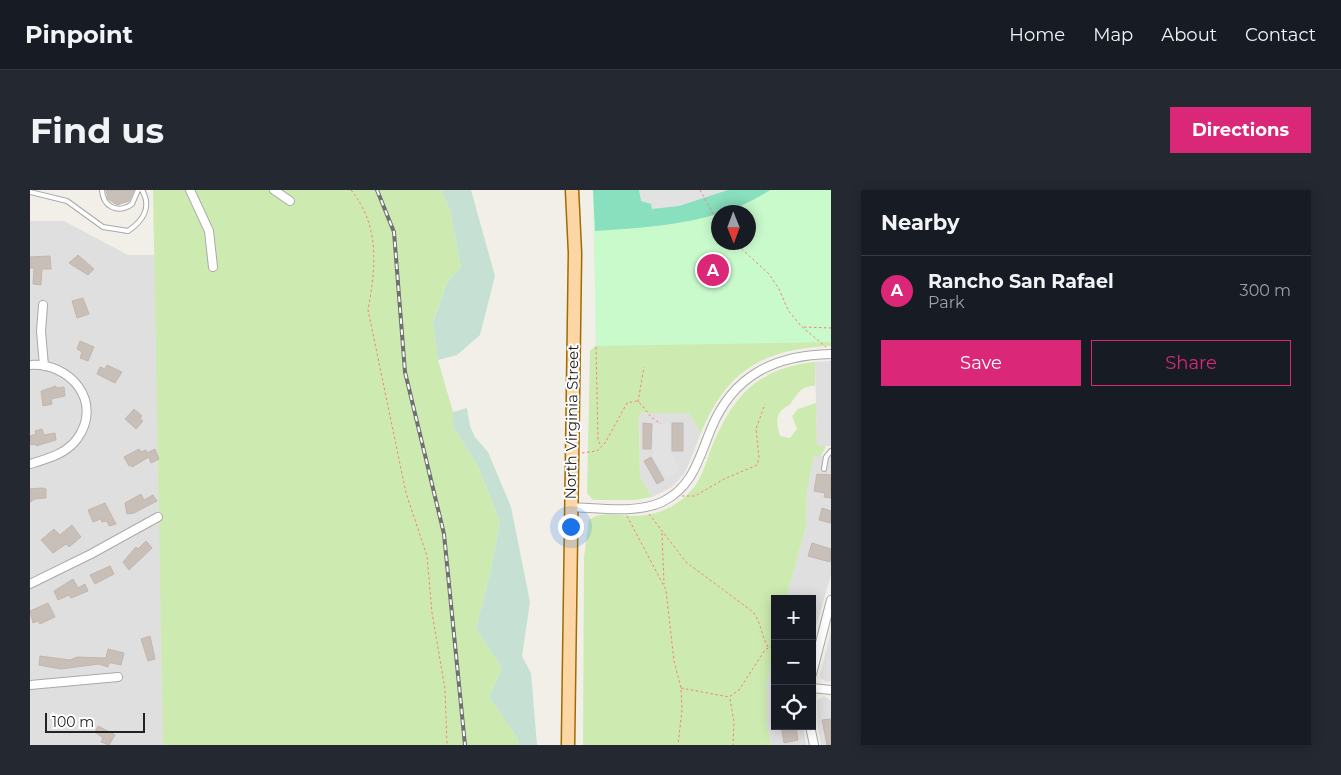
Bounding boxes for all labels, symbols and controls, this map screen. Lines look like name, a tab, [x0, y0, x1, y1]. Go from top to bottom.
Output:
text: Pinpoint	[25, 20, 133, 49]
text: Home	[1009, 24, 1065, 46]
text: Map	[1093, 24, 1133, 46]
text: About	[1161, 24, 1217, 46]
text: Contact	[1245, 24, 1316, 46]
button: Directions	[1170, 107, 1311, 153]
text: Find us	[30, 109, 164, 152]
north arrow	[711, 205, 756, 250]
text: Nearby	[881, 210, 960, 235]
pin: A	[697, 251, 729, 289]
text: Rancho San Rafael	[928, 270, 1114, 293]
text: A	[891, 281, 903, 300]
text: 300 m	[1240, 281, 1291, 300]
text: Park	[928, 293, 965, 312]
button: Save	[881, 340, 1081, 386]
button: Share	[1091, 340, 1291, 386]
street label: North Virginia Street	[561, 344, 582, 499]
your location	[558, 514, 584, 540]
map controls	[771, 595, 816, 730]
button: +	[771, 595, 816, 640]
button: −	[771, 640, 816, 685]
button: locate	[771, 685, 816, 730]
scale bar	[45, 710, 145, 733]
text: 100 m	[52, 713, 94, 731]

